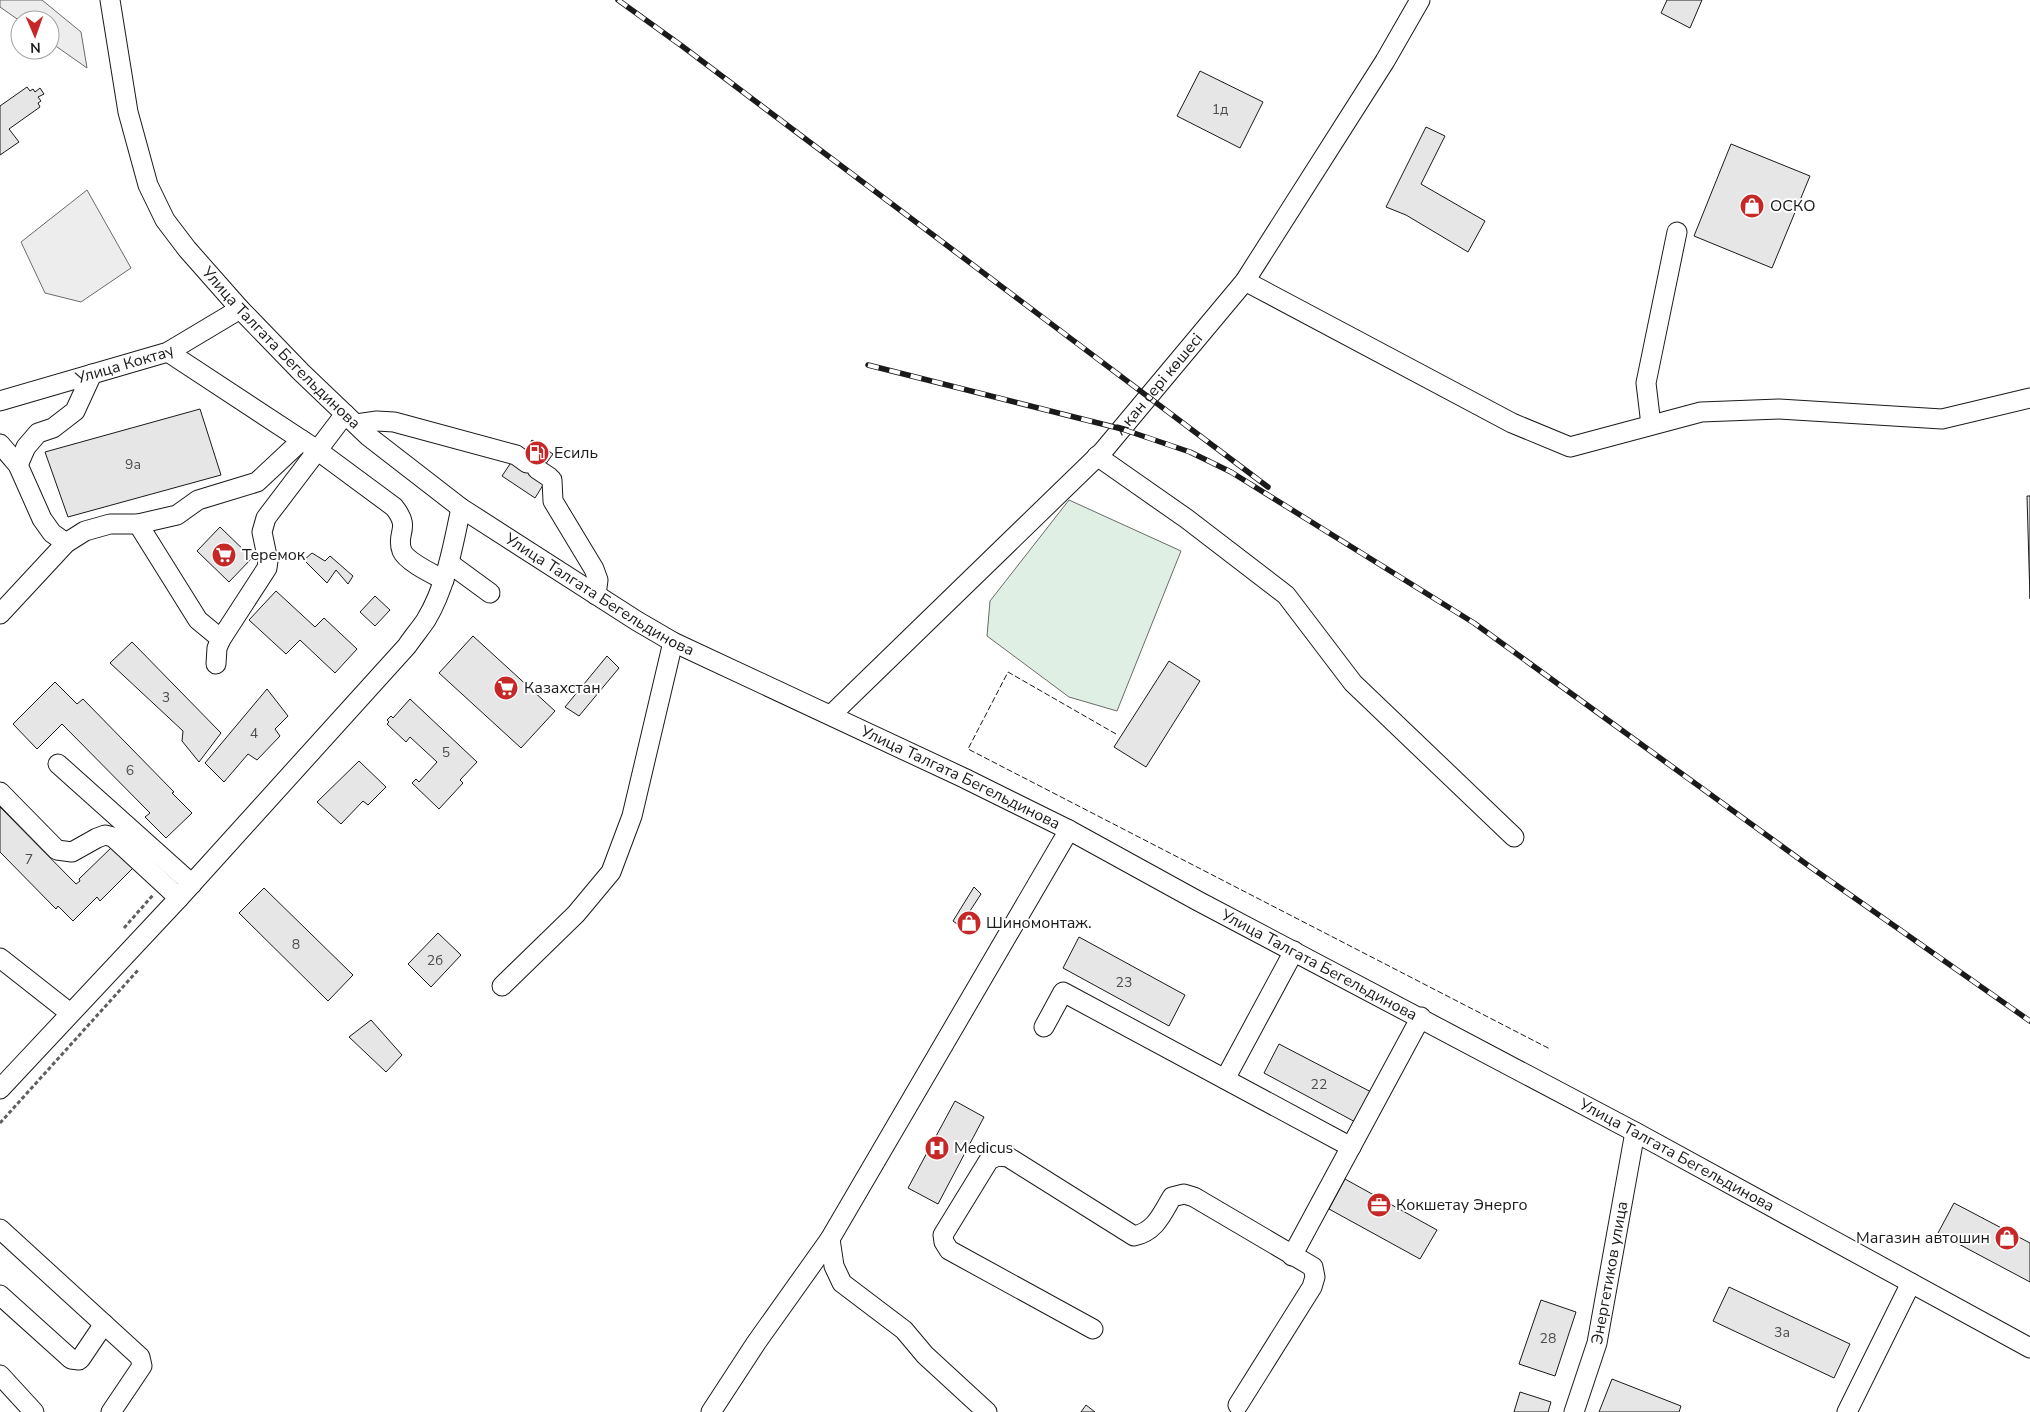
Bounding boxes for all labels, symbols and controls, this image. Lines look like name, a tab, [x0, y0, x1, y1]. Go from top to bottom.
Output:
north arrow	[10, 10, 60, 60]
text: N	[30, 38, 41, 57]
house number: 1д	[1212, 100, 1228, 119]
shop icon: ОСКО	[1739, 193, 1765, 219]
place label: ОСКО	[1770, 195, 1815, 217]
street label: Улица Талгата Бегельдинова	[196, 261, 365, 434]
street label: Ақан сері көшесі	[1110, 328, 1208, 440]
street label: Улица Коктау	[72, 339, 179, 390]
fuel station icon: Есиль	[524, 440, 550, 466]
place label: Есиль	[554, 442, 598, 464]
house number: 9а	[125, 455, 141, 474]
street label: Улица Талгата Бегельдинова	[500, 527, 698, 661]
supermarket icon: Теремок	[211, 542, 237, 568]
place label: Теремок	[242, 544, 306, 566]
supermarket icon: Казахстан	[493, 675, 519, 701]
place label: Казахстан	[524, 677, 601, 699]
house number: 3	[162, 688, 170, 707]
street label: Улица Талгата Бегельдинова	[856, 720, 1064, 835]
house number: 4	[250, 724, 258, 743]
house number: 5	[442, 743, 450, 762]
house number: 6	[126, 761, 134, 780]
house number: 7	[25, 850, 33, 869]
street label: Улица Талгата Бегельдинова	[1216, 904, 1421, 1026]
shop icon: Шиномонтаж.	[956, 910, 982, 936]
place label: Шиномонтаж.	[986, 912, 1092, 934]
house number: 8	[292, 935, 300, 954]
house number: 2б	[427, 951, 443, 970]
house number: 23	[1116, 973, 1132, 992]
house number: 22	[1311, 1075, 1327, 1094]
street label: Улица Талгата Бегельдинова	[1574, 1093, 1778, 1217]
hospital icon: Medicus	[924, 1135, 950, 1161]
place label: Medicus	[954, 1137, 1013, 1159]
office icon: Кокшетау Энерго	[1366, 1192, 1392, 1218]
place label: Кокшетау Энерго	[1396, 1194, 1528, 1216]
street label: Энергетиков улица	[1586, 1199, 1633, 1346]
shop icon: Магазин автошин	[1994, 1225, 2020, 1251]
place label: Магазин автошин	[1856, 1227, 1990, 1249]
house number: 3а	[1774, 1323, 1790, 1342]
house number: 28	[1540, 1329, 1556, 1348]

